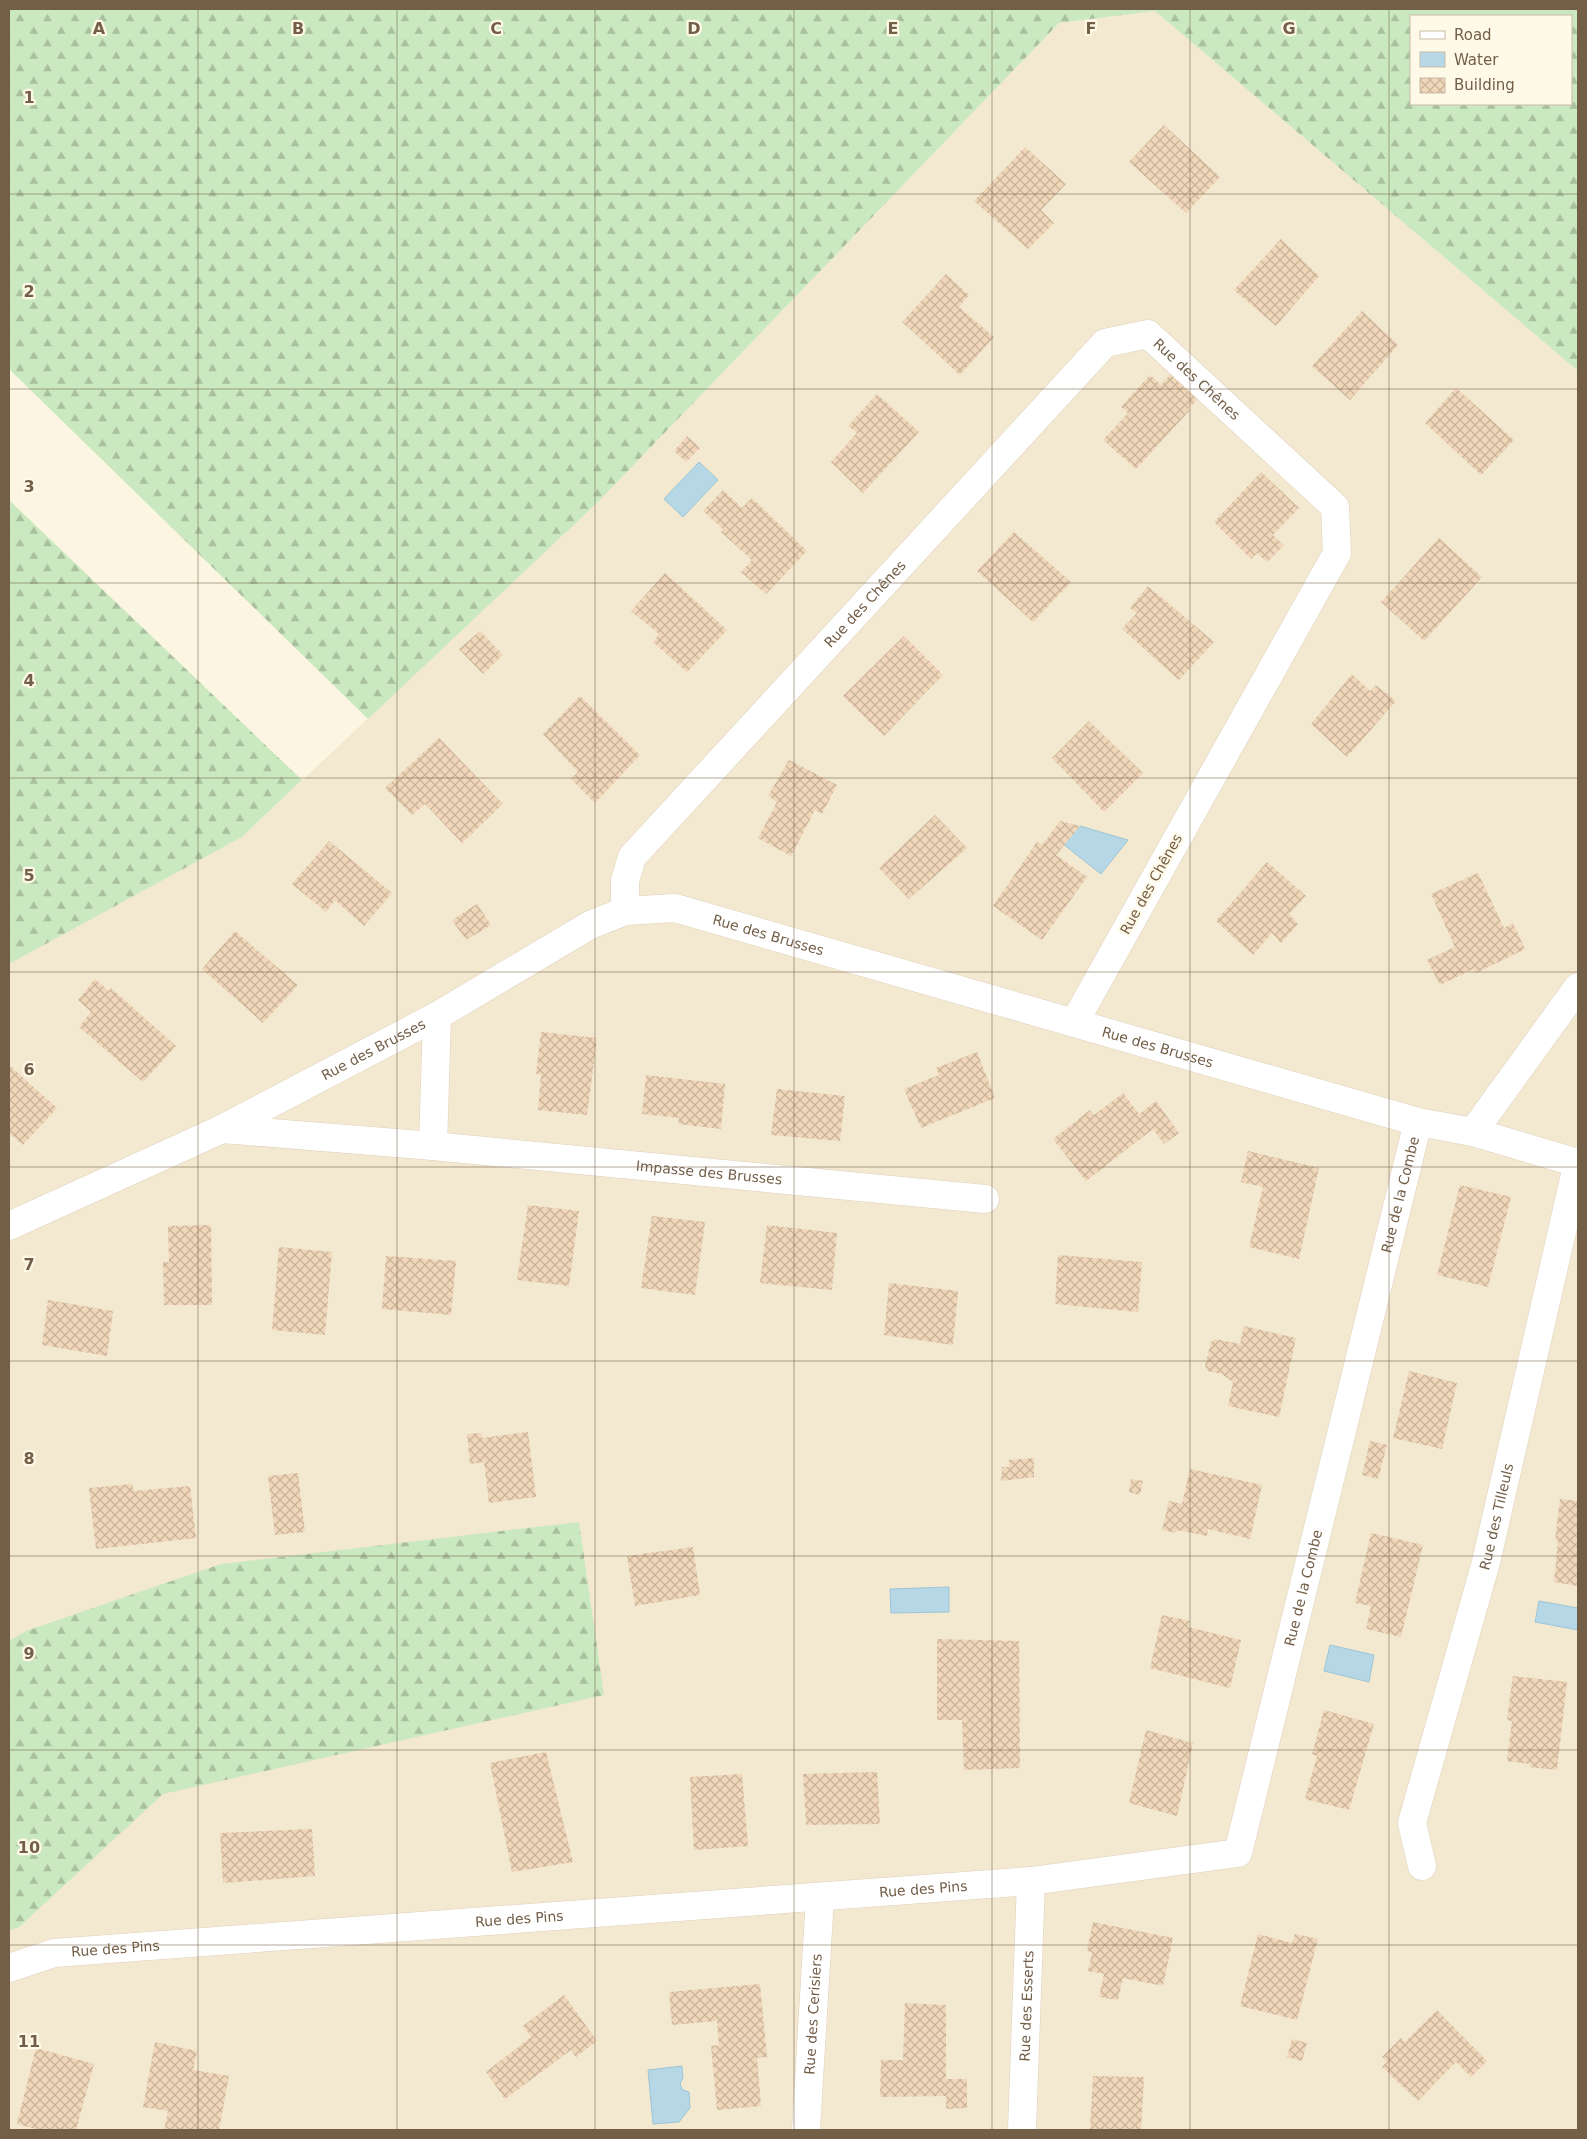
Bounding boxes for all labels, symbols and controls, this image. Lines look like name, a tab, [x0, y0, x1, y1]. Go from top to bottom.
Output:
legend	[1410, 15, 1572, 105]
text: A	[93, 19, 106, 38]
text: B	[292, 19, 304, 38]
text: C	[490, 19, 502, 38]
text: D	[687, 19, 701, 38]
text: E	[888, 19, 898, 38]
text: F	[1086, 19, 1096, 38]
text: G	[1282, 19, 1296, 38]
text: Road	[1454, 26, 1492, 44]
text: Water	[1454, 51, 1499, 69]
text: Building	[1454, 76, 1515, 94]
text: 1	[23, 88, 35, 107]
text: 2	[23, 282, 35, 301]
street label: Rue des Chênes	[1150, 335, 1244, 423]
text: 3	[23, 477, 35, 496]
street label: Rue des Chênes	[821, 557, 909, 651]
text: 4	[23, 671, 35, 690]
street label: Rue des Chênes	[1117, 831, 1185, 937]
text: 5	[23, 866, 35, 885]
street label: Rue des Brusses	[711, 911, 826, 959]
street label: Rue des Brusses	[319, 1016, 428, 1083]
street label: Rue des Brusses	[1100, 1023, 1215, 1071]
text: 6	[23, 1060, 35, 1079]
street label: Rue de la Combe	[1378, 1135, 1422, 1255]
street label: Impasse des Brusses	[635, 1158, 783, 1187]
text: 7	[23, 1255, 35, 1274]
text: 8	[23, 1449, 35, 1468]
street label: Rue des Tilleuls	[1476, 1462, 1516, 1572]
street label: Rue de la Combe	[1281, 1528, 1325, 1648]
text: 9	[23, 1644, 35, 1663]
text: 10	[18, 1838, 40, 1857]
street label: Rue des Pins	[878, 1878, 968, 1900]
street label: Rue des Pins	[475, 1907, 564, 1930]
street label: Rue des Pins	[71, 1937, 160, 1960]
street label: Rue des Esserts	[1016, 1950, 1036, 2062]
street label: Rue des Cerisiers	[801, 1953, 825, 2075]
text: 11	[18, 2032, 40, 2051]

